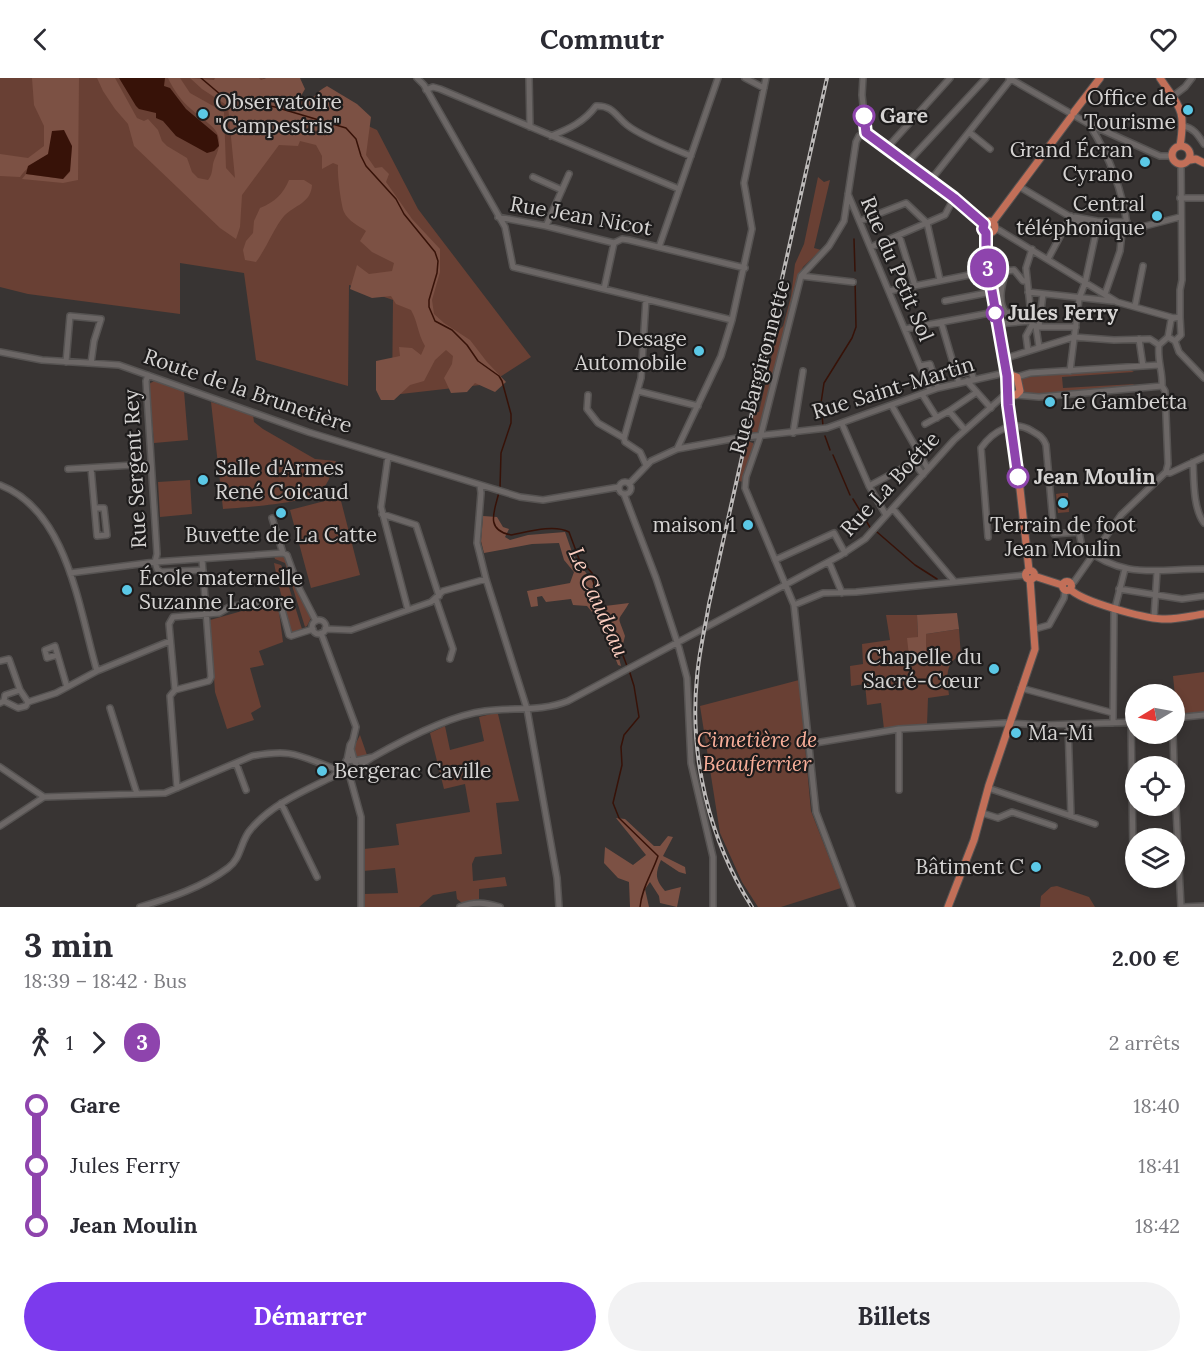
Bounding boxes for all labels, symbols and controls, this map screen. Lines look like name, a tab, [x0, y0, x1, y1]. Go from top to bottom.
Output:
text: Commutr	[540, 22, 664, 56]
icon: back	[24, 23, 57, 56]
icon: heart	[1147, 23, 1180, 56]
place label: Office de Tourisme	[1084, 84, 1176, 135]
place label: Observatoire "Campestris"	[215, 88, 342, 139]
place label: Gare	[880, 102, 928, 129]
marker: Office de Tourisme	[1181, 103, 1195, 117]
marker: Gare	[853, 105, 875, 127]
marker: Observatoire "Campestris"	[196, 107, 210, 121]
place label: Grand Écran Cyrano	[1010, 136, 1133, 187]
marker: Grand Écran Cyrano	[1138, 155, 1152, 169]
street label: Rue Jean Nicot	[508, 190, 655, 241]
place label: Central téléphonique	[1016, 190, 1145, 241]
street label: Rue du Petit Sol	[855, 192, 940, 345]
marker: Central téléphonique	[1150, 209, 1164, 223]
line badge: 3	[968, 248, 1008, 288]
text: 3	[982, 255, 994, 282]
street label: Rue Bargironnette	[723, 277, 796, 457]
place label: Jules Ferry	[1008, 299, 1118, 326]
marker: Jules Ferry	[986, 304, 1004, 322]
place label: Desage Automobile	[574, 325, 687, 376]
street label: Route de la Brunetière	[140, 342, 356, 439]
marker: Desage Automobile	[692, 344, 706, 358]
street label: Rue Saint-Martin	[809, 350, 977, 425]
place label: Le Gambetta	[1062, 388, 1188, 415]
street label: Rue Sergent Rey	[117, 389, 152, 549]
marker: Le Gambetta	[1043, 395, 1057, 409]
street label: Rue La Boétie	[834, 426, 945, 542]
place label: Salle d'Armes René Coicaud	[215, 454, 349, 505]
place label: Jean Moulin	[1034, 463, 1156, 490]
marker: Jean Moulin	[1007, 466, 1029, 488]
marker: Salle d'Armes René Coicaud	[196, 473, 210, 487]
marker: Terrain de foot Jean Moulin	[1056, 496, 1070, 510]
marker: Buvette de La Catte	[274, 506, 288, 520]
place label: maison 1	[653, 511, 736, 538]
place label: Terrain de foot Jean Moulin	[990, 511, 1137, 562]
marker: maison 1	[741, 518, 755, 532]
place label: Buvette de La Catte	[185, 521, 377, 548]
water label: Le Caudeau	[562, 543, 636, 661]
place label: École maternelle Suzanne Lacore	[139, 564, 303, 615]
marker: École maternelle Suzanne Lacore	[120, 583, 134, 597]
place label: Chapelle du Sacré-Cœur	[863, 643, 982, 694]
marker: Chapelle du Sacré-Cœur	[987, 662, 1001, 676]
north arrow	[1125, 684, 1185, 744]
map controls	[1125, 684, 1185, 888]
place label: Ma-Mi	[1028, 719, 1093, 746]
park label: Cimetière de Beauferrier	[697, 726, 817, 777]
marker: Ma-Mi	[1009, 726, 1023, 740]
button: locate	[1125, 756, 1185, 816]
place label: Bergerac Caville	[334, 757, 491, 784]
marker: Bergerac Caville	[315, 764, 329, 778]
button: layers	[1125, 828, 1185, 888]
place label: Bâtiment C	[915, 853, 1024, 880]
marker: Bâtiment C	[1029, 860, 1043, 874]
text: 3 min	[24, 924, 113, 966]
text: 2.00 €	[1112, 944, 1180, 972]
text: 18:39 – 18:42 · Bus	[24, 968, 187, 993]
icon: walk	[24, 1026, 57, 1059]
icon: forward	[82, 1026, 115, 1059]
text: 3	[136, 1029, 148, 1056]
text: 1	[66, 1030, 73, 1055]
text: 2 arrêts	[1109, 1030, 1180, 1055]
text: Gare	[70, 1091, 120, 1119]
text: 18:40	[1133, 1093, 1180, 1118]
text: Jules Ferry	[70, 1151, 180, 1179]
text: 18:41	[1138, 1153, 1180, 1178]
text: Jean Moulin	[70, 1211, 198, 1239]
text: 18:42	[1135, 1213, 1180, 1238]
button: Démarrer	[24, 1282, 596, 1351]
button: Billets	[608, 1282, 1180, 1351]

